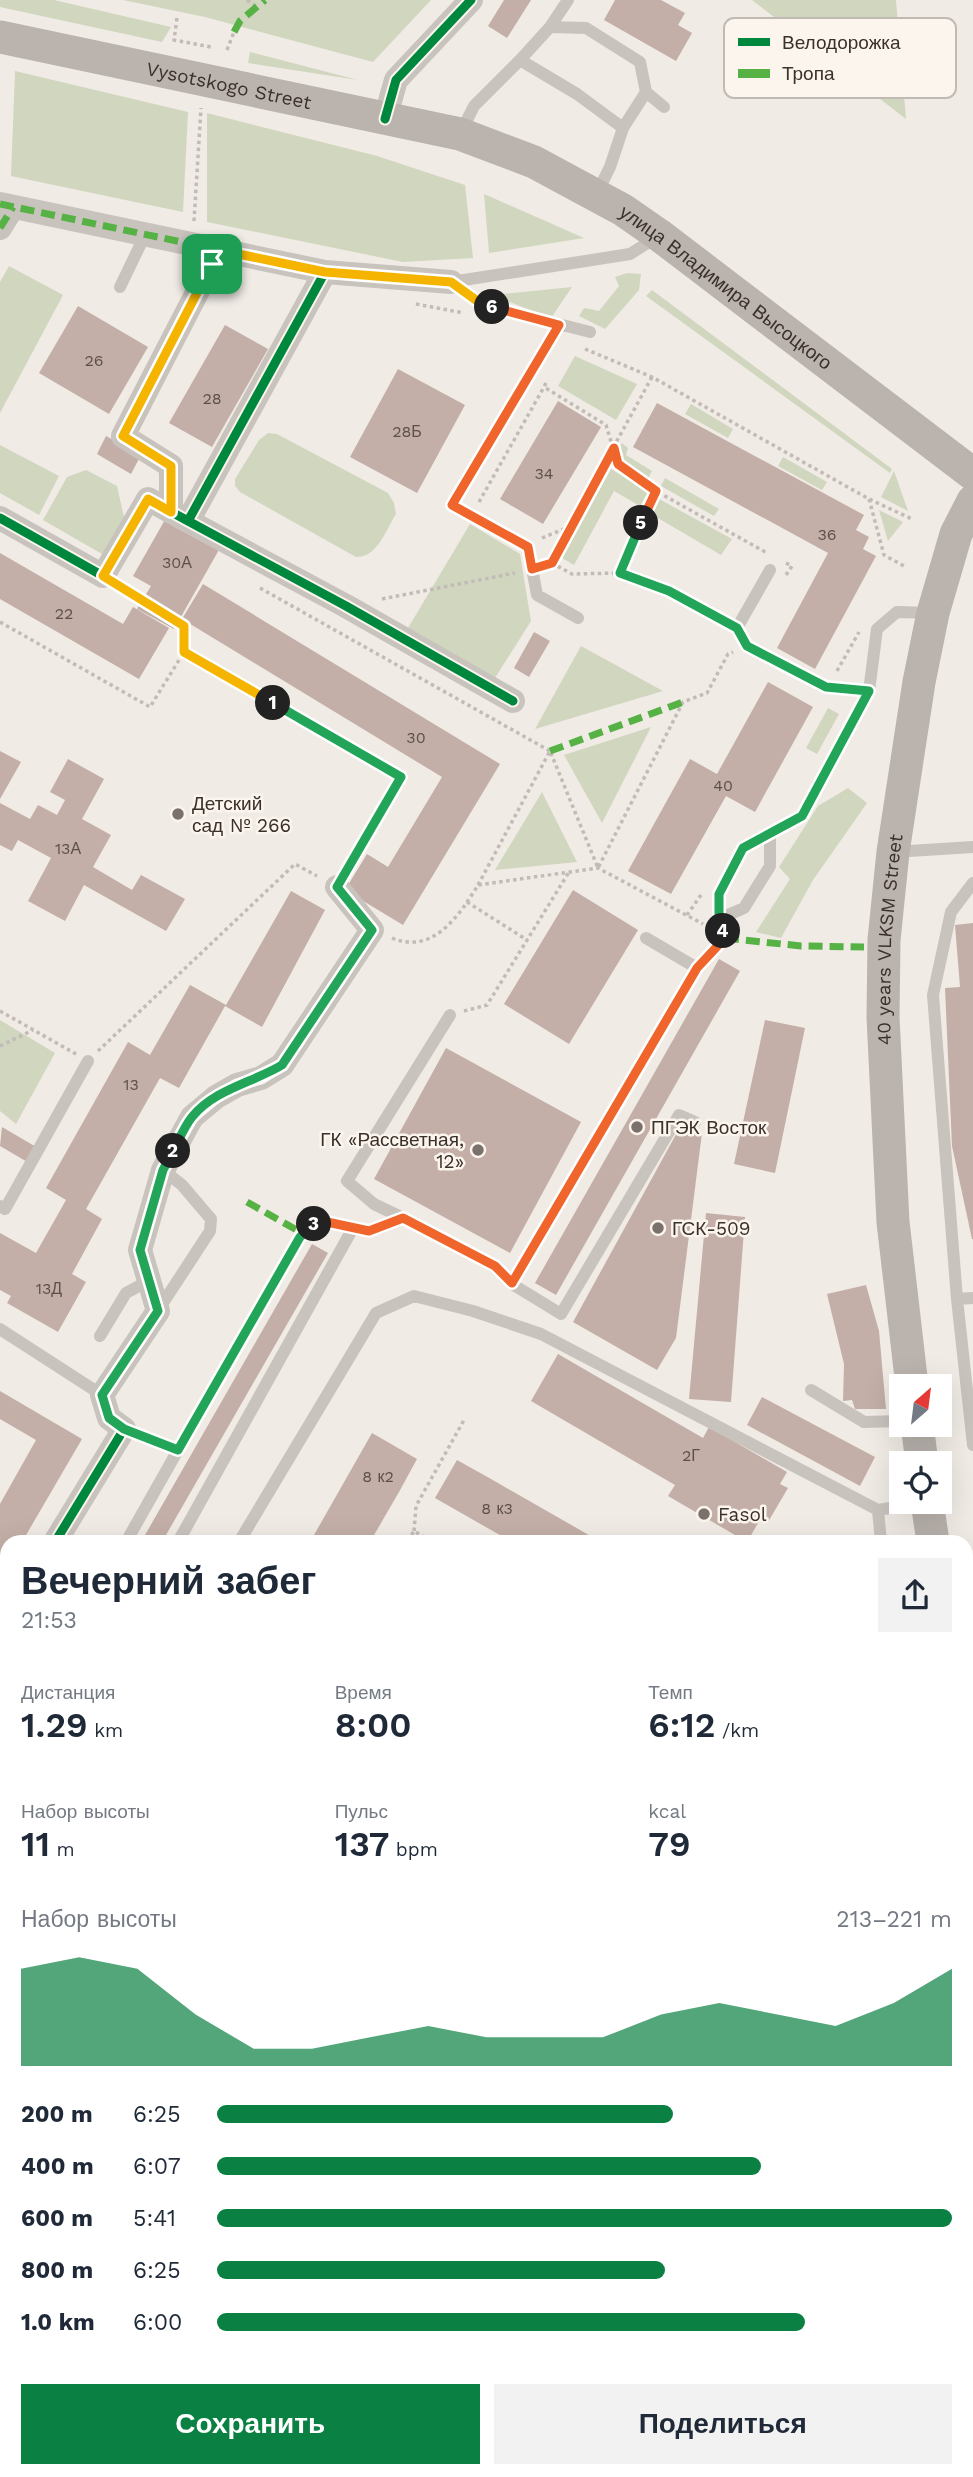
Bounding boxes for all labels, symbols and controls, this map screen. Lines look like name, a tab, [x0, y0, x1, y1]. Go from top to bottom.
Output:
legend	[724, 18, 956, 98]
text: Велодорожка	[782, 31, 901, 54]
street label: Vysotskogo Street	[144, 57, 313, 114]
text: Тропа	[782, 62, 835, 85]
street label: улица Владимира Высоцкого	[615, 200, 837, 375]
pin	[182, 234, 242, 294]
icon: arrive	[193, 245, 231, 283]
pin: 6	[475, 290, 510, 324]
text: 6	[486, 295, 497, 318]
house number: 26	[84, 351, 104, 370]
house number: 28	[202, 389, 222, 408]
house number: 28Б	[392, 422, 422, 441]
house number: 34	[534, 464, 554, 483]
pin: 5	[624, 505, 658, 540]
text: 5	[635, 511, 646, 534]
house number: 36	[817, 525, 837, 544]
house number: 30А	[162, 553, 192, 572]
house number: 22	[55, 604, 73, 623]
pin: 1	[256, 686, 290, 720]
text: 1	[268, 691, 277, 714]
house number: 30	[406, 728, 426, 747]
house number: 40	[713, 776, 733, 795]
place label: Детский сад № 266	[192, 792, 291, 837]
marker: Детский сад № 266	[170, 806, 186, 822]
street label: 40 years VLKSM Street	[872, 832, 908, 1046]
house number: 13А	[55, 839, 81, 858]
pin: 4	[706, 914, 740, 948]
text: 4	[716, 919, 729, 942]
house number: 13	[123, 1075, 139, 1094]
place label: ПГЭК Восток	[651, 1116, 767, 1139]
marker: ПГЭК Восток	[629, 1119, 645, 1135]
place label: ГК «Рассветная, 12»	[320, 1128, 464, 1173]
pin: 2	[156, 1134, 190, 1168]
text: 2	[167, 1139, 178, 1162]
marker: ГК «Рассветная, 12»	[470, 1142, 486, 1158]
pin: 3	[296, 1206, 332, 1242]
text: 3	[308, 1212, 319, 1235]
place label: ГСК-509	[672, 1217, 751, 1240]
marker: ГСК-509	[650, 1220, 666, 1236]
house number: 13Д	[36, 1279, 62, 1298]
north arrow	[889, 1374, 952, 1437]
map controls	[889, 1374, 952, 1514]
house number: 2Г	[682, 1446, 700, 1465]
button: locate	[889, 1451, 952, 1514]
house number: 8 к2	[362, 1467, 394, 1486]
house number: 8 к3	[481, 1499, 513, 1518]
place label: Fasol	[718, 1503, 767, 1526]
marker: Fasol	[696, 1506, 712, 1522]
button: share	[878, 1558, 952, 1632]
text: Вечерний забег	[21, 1559, 316, 1603]
text: 21:53	[21, 1607, 77, 1634]
text: Дистанция	[21, 1681, 115, 1704]
text: Время	[335, 1681, 392, 1704]
text: Темп	[648, 1681, 693, 1704]
text: 1.29	[21, 1704, 88, 1746]
text: 8:00	[335, 1704, 411, 1746]
text: 6:12	[648, 1704, 716, 1746]
text: km	[88, 1719, 123, 1742]
text: /km	[716, 1719, 759, 1742]
text: Набор высоты	[21, 1800, 150, 1823]
text: Пульс	[335, 1800, 388, 1823]
text: kcal	[648, 1800, 686, 1823]
text: 11	[21, 1823, 50, 1865]
text: 137	[335, 1823, 389, 1865]
text: 79	[648, 1823, 691, 1865]
text: m	[50, 1838, 75, 1861]
text: bpm	[389, 1838, 438, 1861]
text: Набор высоты	[21, 1906, 177, 1933]
text: 213–221 m	[836, 1906, 952, 1933]
text: 200 m	[21, 2101, 93, 2128]
text: 6:25	[133, 2101, 181, 2128]
text: 400 m	[21, 2153, 94, 2180]
text: 6:07	[133, 2153, 181, 2180]
text: 600 m	[21, 2205, 93, 2232]
text: 5:41	[133, 2205, 176, 2232]
text: 800 m	[21, 2257, 93, 2284]
text: 6:25	[133, 2257, 181, 2284]
text: 1.0 km	[21, 2309, 95, 2336]
text: 6:00	[133, 2309, 182, 2336]
button: Сохранить	[21, 2384, 480, 2464]
button: Поделиться	[494, 2384, 952, 2464]

